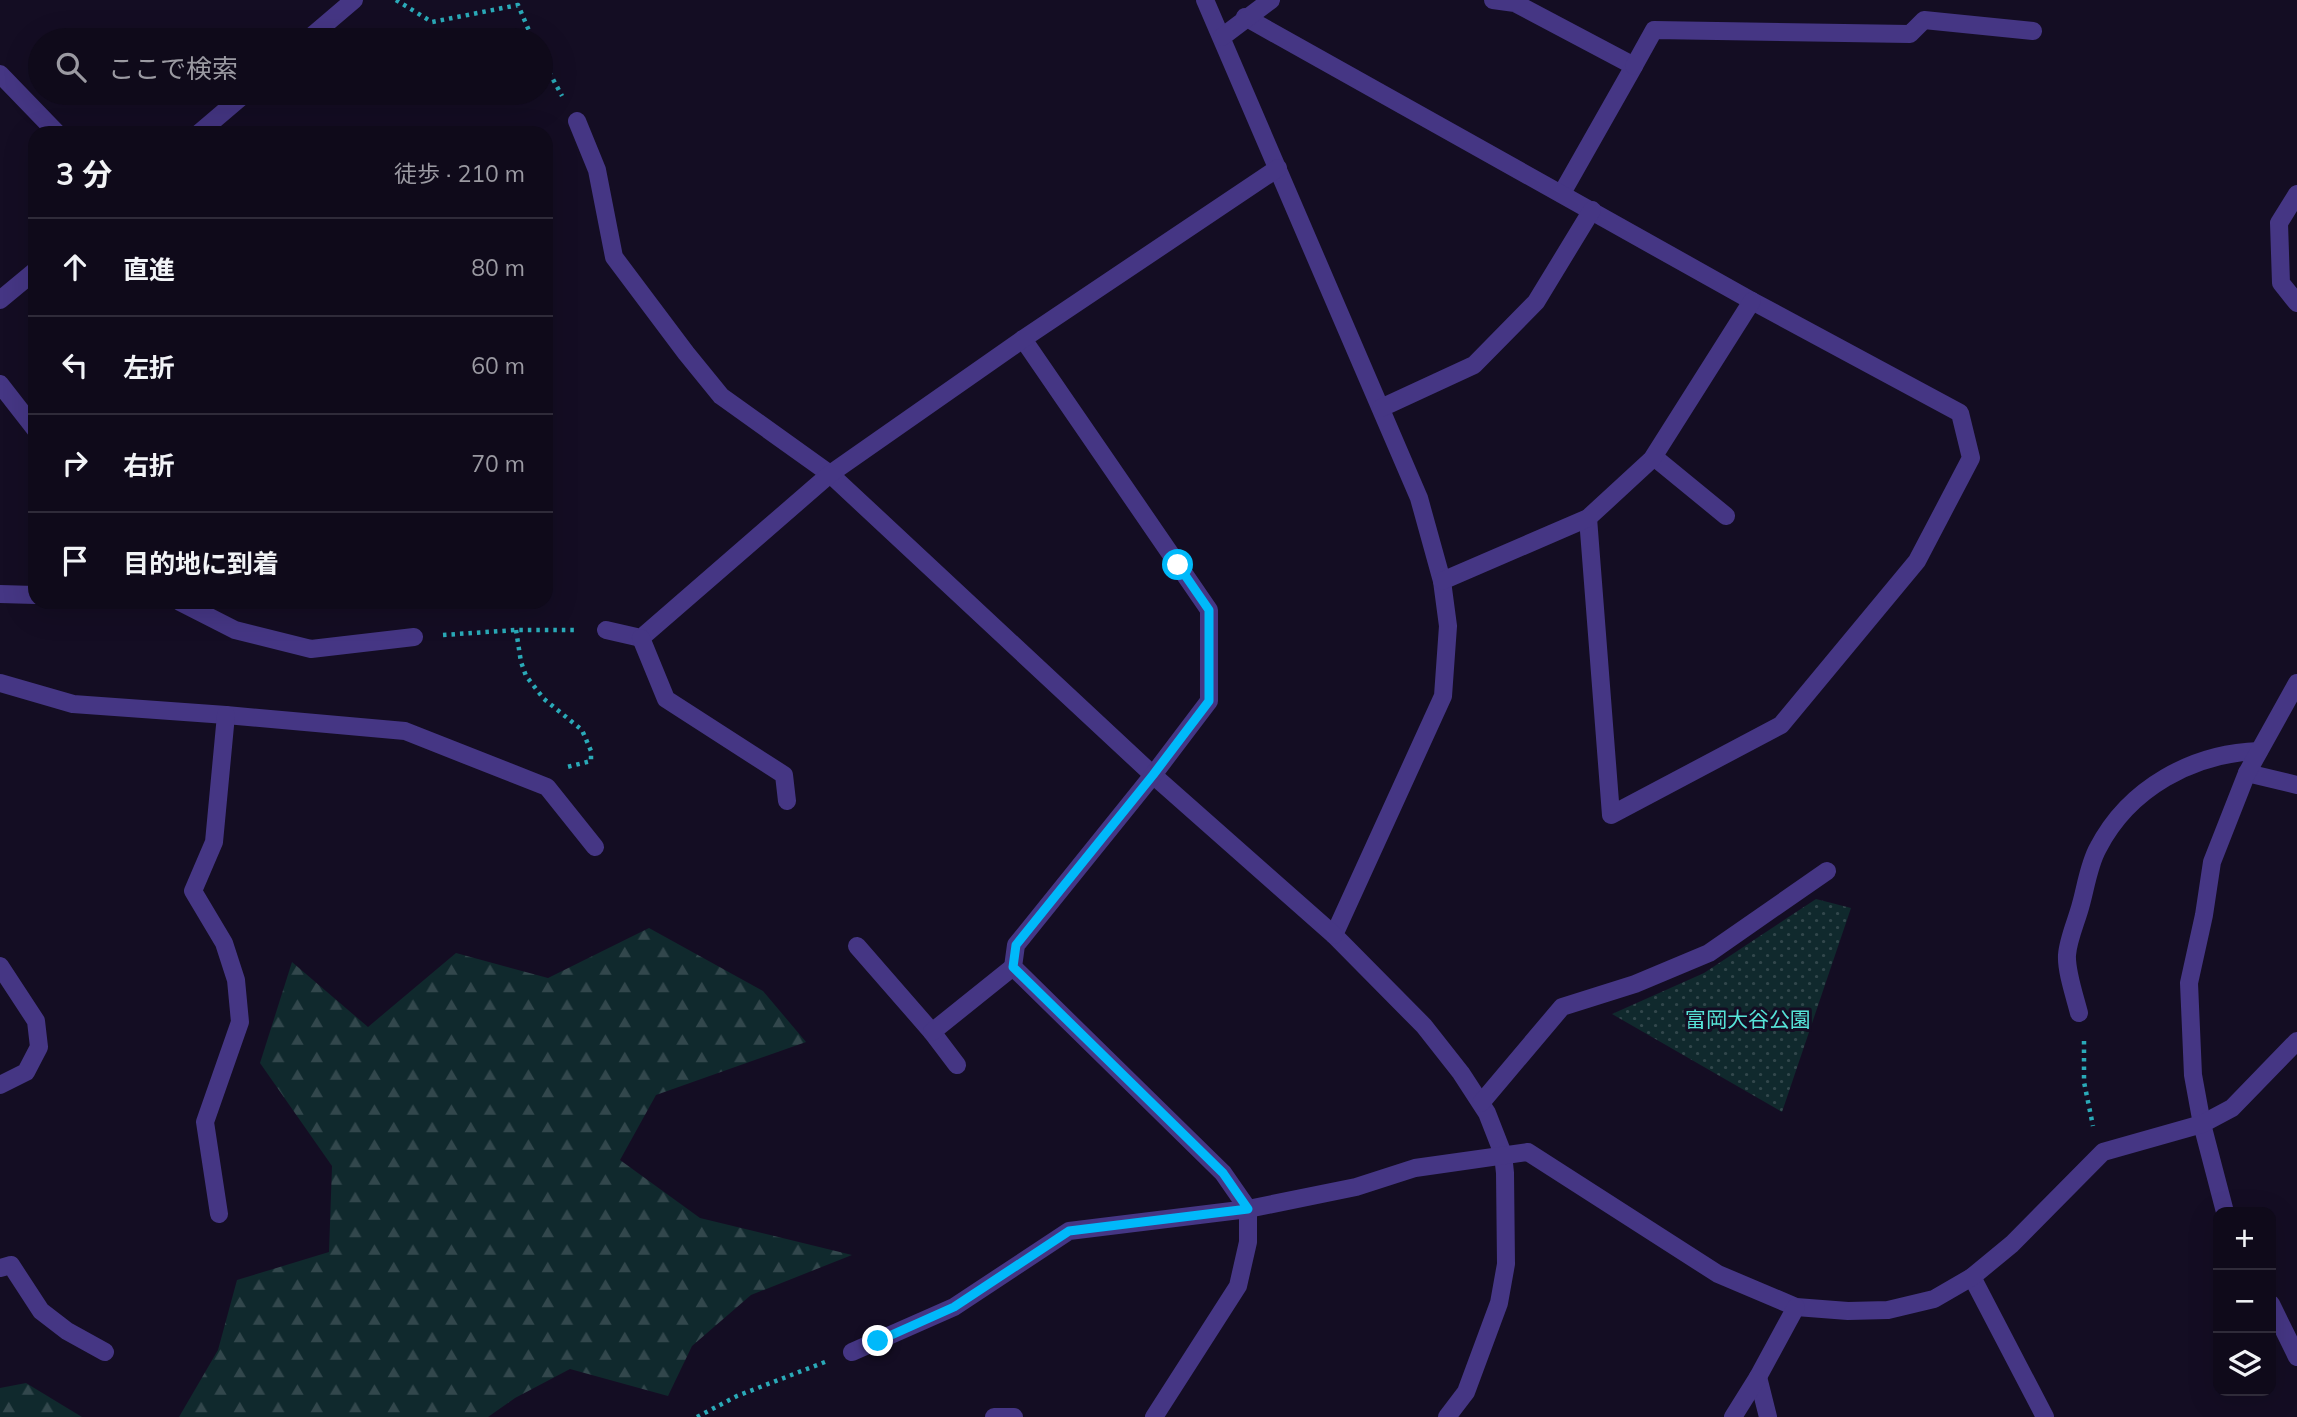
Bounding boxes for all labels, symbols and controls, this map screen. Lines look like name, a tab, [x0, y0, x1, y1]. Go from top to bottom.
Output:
search box	[28, 28, 553, 105]
icon: search	[52, 48, 90, 86]
text: ここで検索	[108, 52, 238, 85]
text: 3 分	[56, 155, 112, 193]
text: 徒歩 · 210 m	[394, 159, 525, 188]
icon: ahead	[56, 248, 94, 286]
text: 直進	[123, 253, 175, 286]
text: 80 m	[471, 253, 525, 282]
icon: left	[56, 346, 94, 384]
text: 左折	[123, 351, 175, 384]
text: 60 m	[471, 351, 525, 380]
icon: right	[56, 444, 94, 482]
text: 右折	[123, 449, 175, 482]
text: 70 m	[471, 449, 525, 478]
icon: arrive	[56, 542, 94, 580]
text: 目的地に到着	[123, 547, 279, 580]
route start	[1162, 549, 1193, 580]
park label: 富岡大谷公園	[1685, 1006, 1811, 1032]
map controls	[2213, 1207, 2276, 1396]
button: +	[2213, 1207, 2276, 1270]
button: −	[2213, 1270, 2276, 1333]
route end	[862, 1325, 893, 1356]
button: layers	[2213, 1333, 2276, 1396]

